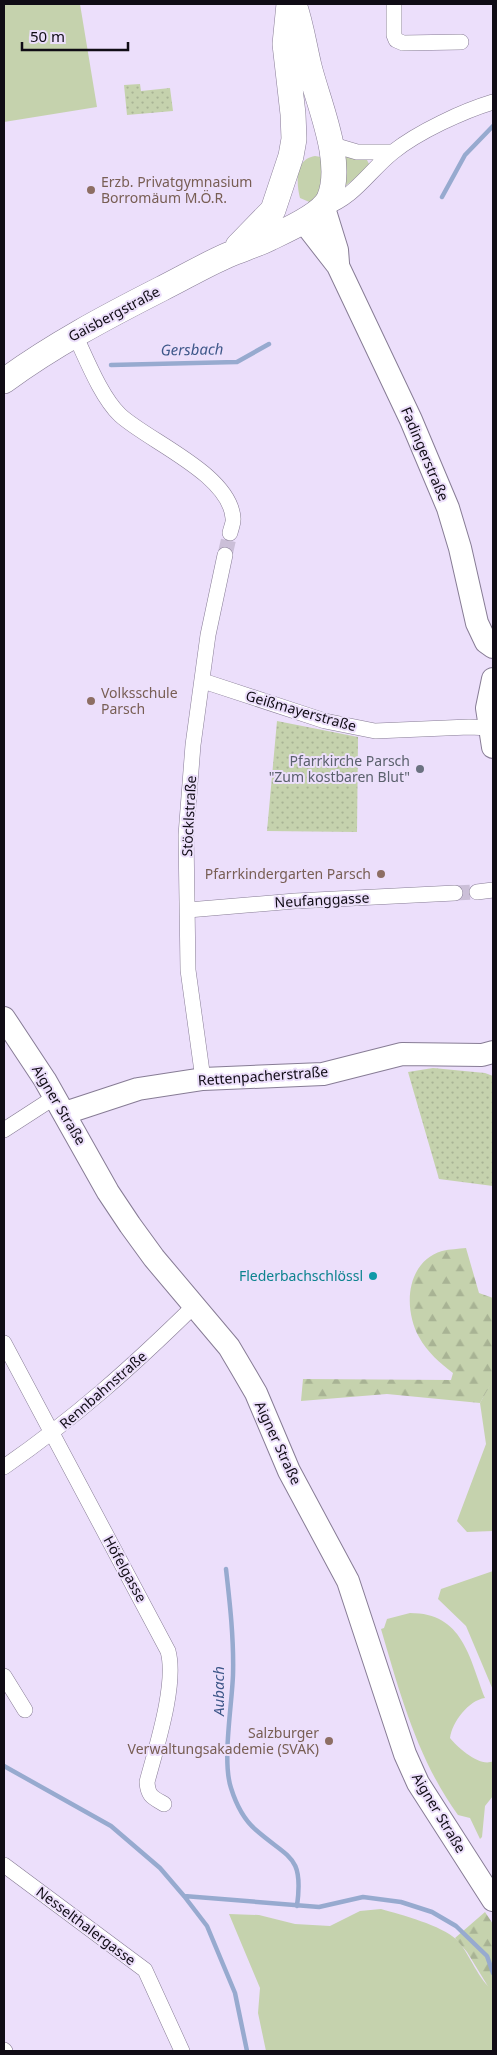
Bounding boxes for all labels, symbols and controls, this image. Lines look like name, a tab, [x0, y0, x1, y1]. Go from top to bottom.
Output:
scale bar	[22, 20, 129, 52]
text: 50 m	[30, 26, 65, 46]
place label: Erzb. Privatgymnasium Borromäum M.Ö.R.	[101, 172, 252, 207]
marker: Erzb. Privatgymnasium Borromäum M.Ö.R.	[85, 184, 97, 196]
street label: Gaisbergstraße	[65, 281, 163, 346]
water label: Gersbach	[160, 338, 224, 360]
street label: Fadingerstraße	[397, 404, 454, 504]
place label: Volksschule Parsch	[101, 683, 178, 718]
street label: Geißmayerstraße	[244, 686, 359, 735]
marker: Volksschule Parsch	[85, 695, 97, 707]
place label: Pfarrkirche Parsch "Zum kostbaren Blut"	[269, 751, 410, 786]
marker: Pfarrkirche Parsch "Zum kostbaren Blut"	[414, 763, 426, 775]
street label: Stöcklstraße	[177, 775, 200, 857]
place label: Pfarrkindergarten Parsch	[205, 864, 371, 883]
marker: Pfarrkindergarten Parsch	[375, 868, 387, 880]
street label: Neufanggasse	[274, 888, 370, 911]
street label: Aigner Straße	[28, 1061, 91, 1148]
street label: Rettenpacherstraße	[197, 1061, 329, 1090]
place label: Flederbachschlössl	[239, 1266, 363, 1285]
marker: Flederbachschlössl	[367, 1270, 379, 1282]
street label: Rennbahnstraße	[55, 1346, 150, 1433]
street label: Aigner Straße	[251, 1398, 306, 1488]
street label: Höfelgasse	[99, 1532, 151, 1605]
water label: Aubach	[208, 1666, 228, 1717]
place label: Salzburger Verwaltungsakademie (SVAK)	[128, 1723, 319, 1758]
marker: Salzburger Verwaltungsakademie (SVAK)	[323, 1735, 335, 1747]
street label: Aigner Straße	[408, 1769, 471, 1856]
street label: Nesselthalergasse	[33, 1882, 140, 1969]

